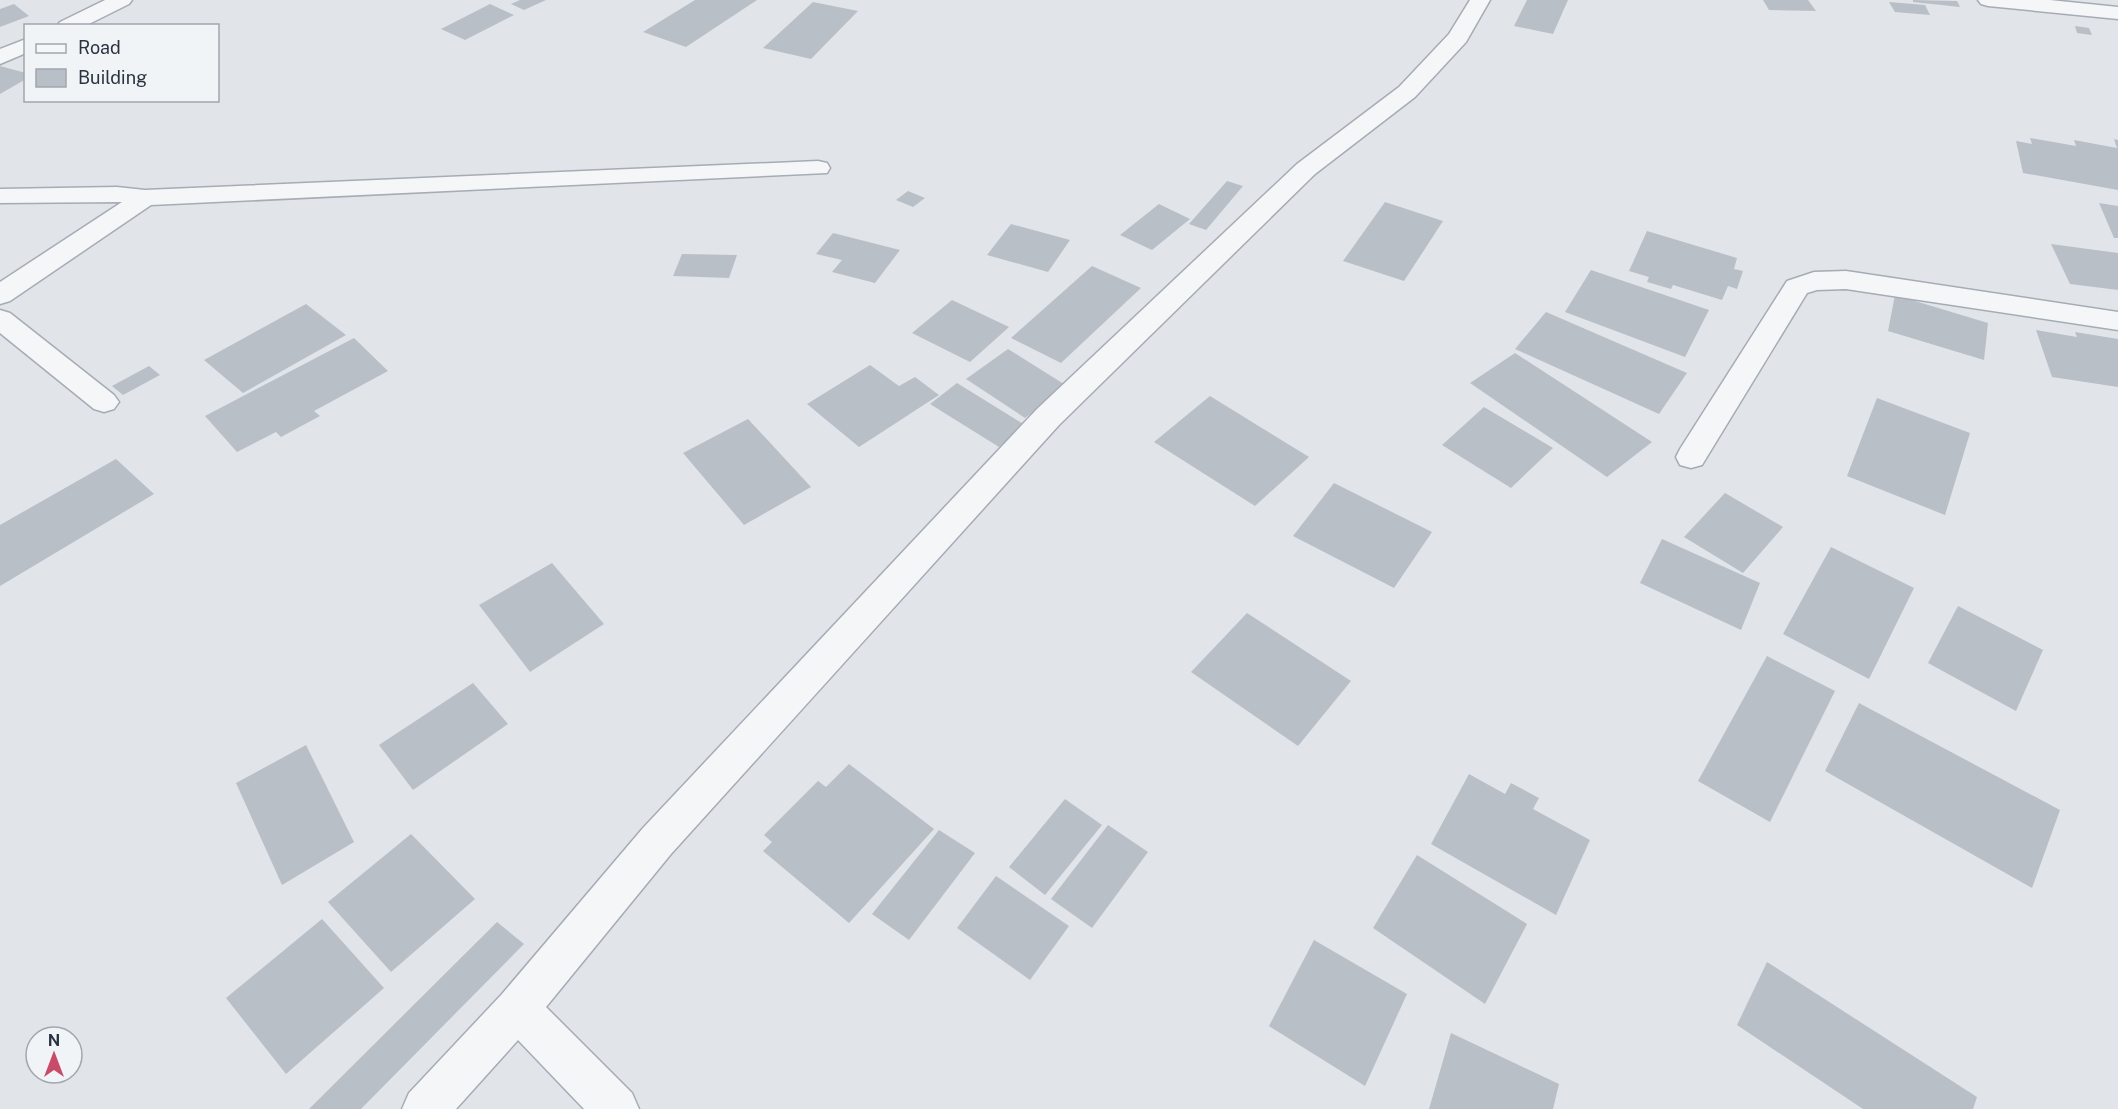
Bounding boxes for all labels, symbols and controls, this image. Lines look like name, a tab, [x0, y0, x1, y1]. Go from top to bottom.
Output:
legend	[24, 24, 219, 102]
text: Road	[78, 37, 121, 58]
text: Building	[78, 67, 147, 88]
north arrow	[24, 1025, 84, 1085]
text: N	[48, 1031, 60, 1050]

